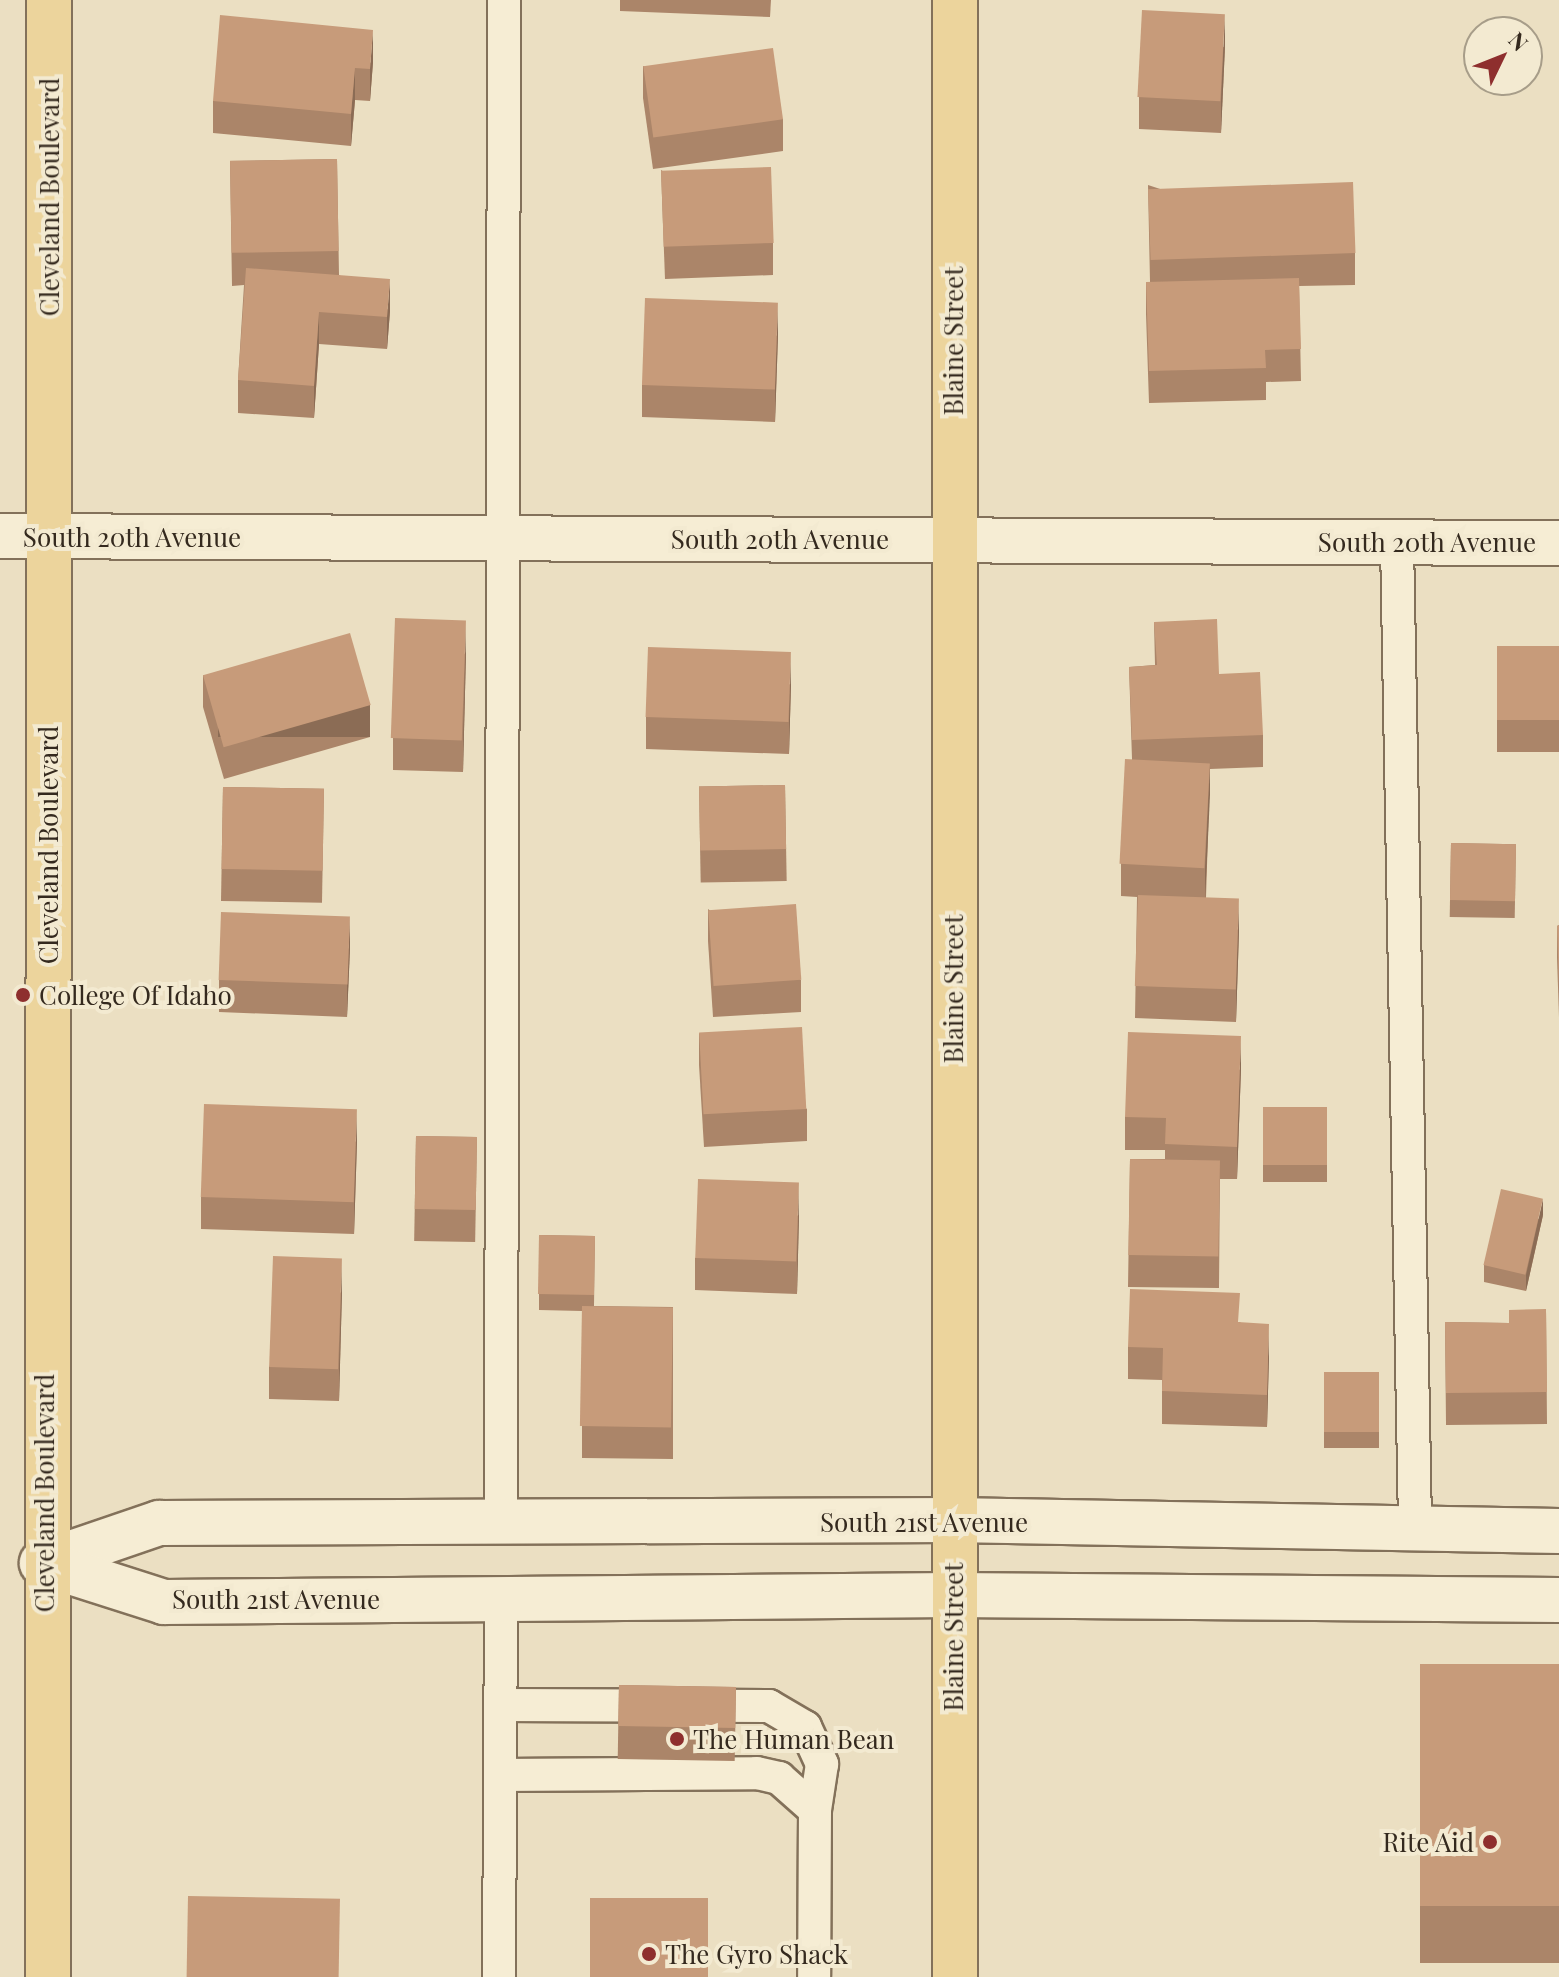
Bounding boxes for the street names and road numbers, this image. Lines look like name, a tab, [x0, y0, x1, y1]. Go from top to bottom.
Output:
street label: Cleveland Boulevard	[33, 78, 65, 316]
street label: Blaine Street	[937, 267, 969, 415]
street label: South 20th Avenue	[22, 521, 242, 553]
street label: South 20th Avenue	[670, 523, 890, 555]
street label: South 20th Avenue	[1317, 526, 1537, 558]
street label: Cleveland Boulevard	[32, 726, 64, 964]
street label: Blaine Street	[937, 915, 969, 1063]
street label: Cleveland Boulevard	[28, 1374, 60, 1612]
street label: South 21st Avenue	[819, 1506, 1029, 1538]
street label: Blaine Street	[937, 1563, 969, 1711]
street label: South 21st Avenue	[171, 1583, 381, 1615]

